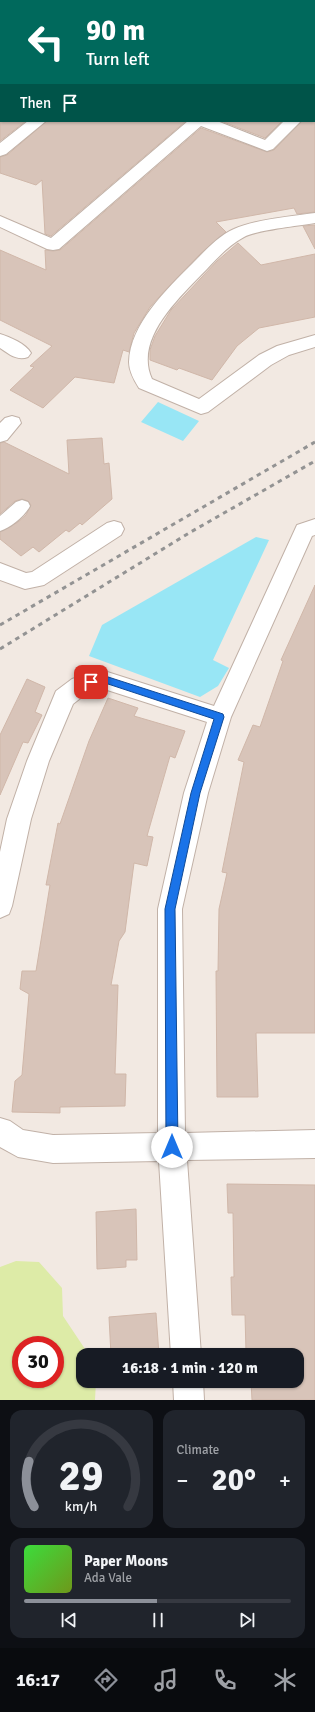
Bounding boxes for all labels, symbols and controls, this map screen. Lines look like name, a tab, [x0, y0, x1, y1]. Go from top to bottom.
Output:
text: 90 m	[86, 14, 145, 48]
icon: left	[20, 16, 72, 68]
text: Turn left	[86, 48, 149, 70]
icon: arrive	[59, 92, 81, 114]
text: Then	[20, 94, 51, 112]
pin	[74, 665, 108, 699]
icon: arrive	[80, 671, 102, 693]
position arrow	[151, 1126, 193, 1168]
speed limit sign: 30	[12, 1336, 64, 1388]
text: 16:18 · 1 min · 120 m	[122, 1359, 258, 1377]
text: Climate	[177, 1442, 219, 1458]
text: 29	[59, 1451, 104, 1502]
text: 20°	[212, 1462, 256, 1499]
text: −	[177, 1467, 188, 1494]
text: +	[279, 1467, 291, 1494]
text: km/h	[65, 1498, 97, 1515]
text: Paper Moons	[84, 1552, 168, 1570]
text: Ada Vale	[84, 1570, 132, 1586]
icon: previous	[58, 1609, 80, 1631]
icon: pause	[147, 1609, 169, 1631]
icon: next	[236, 1609, 258, 1631]
icon: directions	[92, 1666, 120, 1694]
icon: music	[152, 1666, 180, 1694]
icon: phone	[211, 1666, 239, 1694]
icon: climate	[271, 1666, 299, 1694]
text: 16:17	[16, 1669, 60, 1691]

